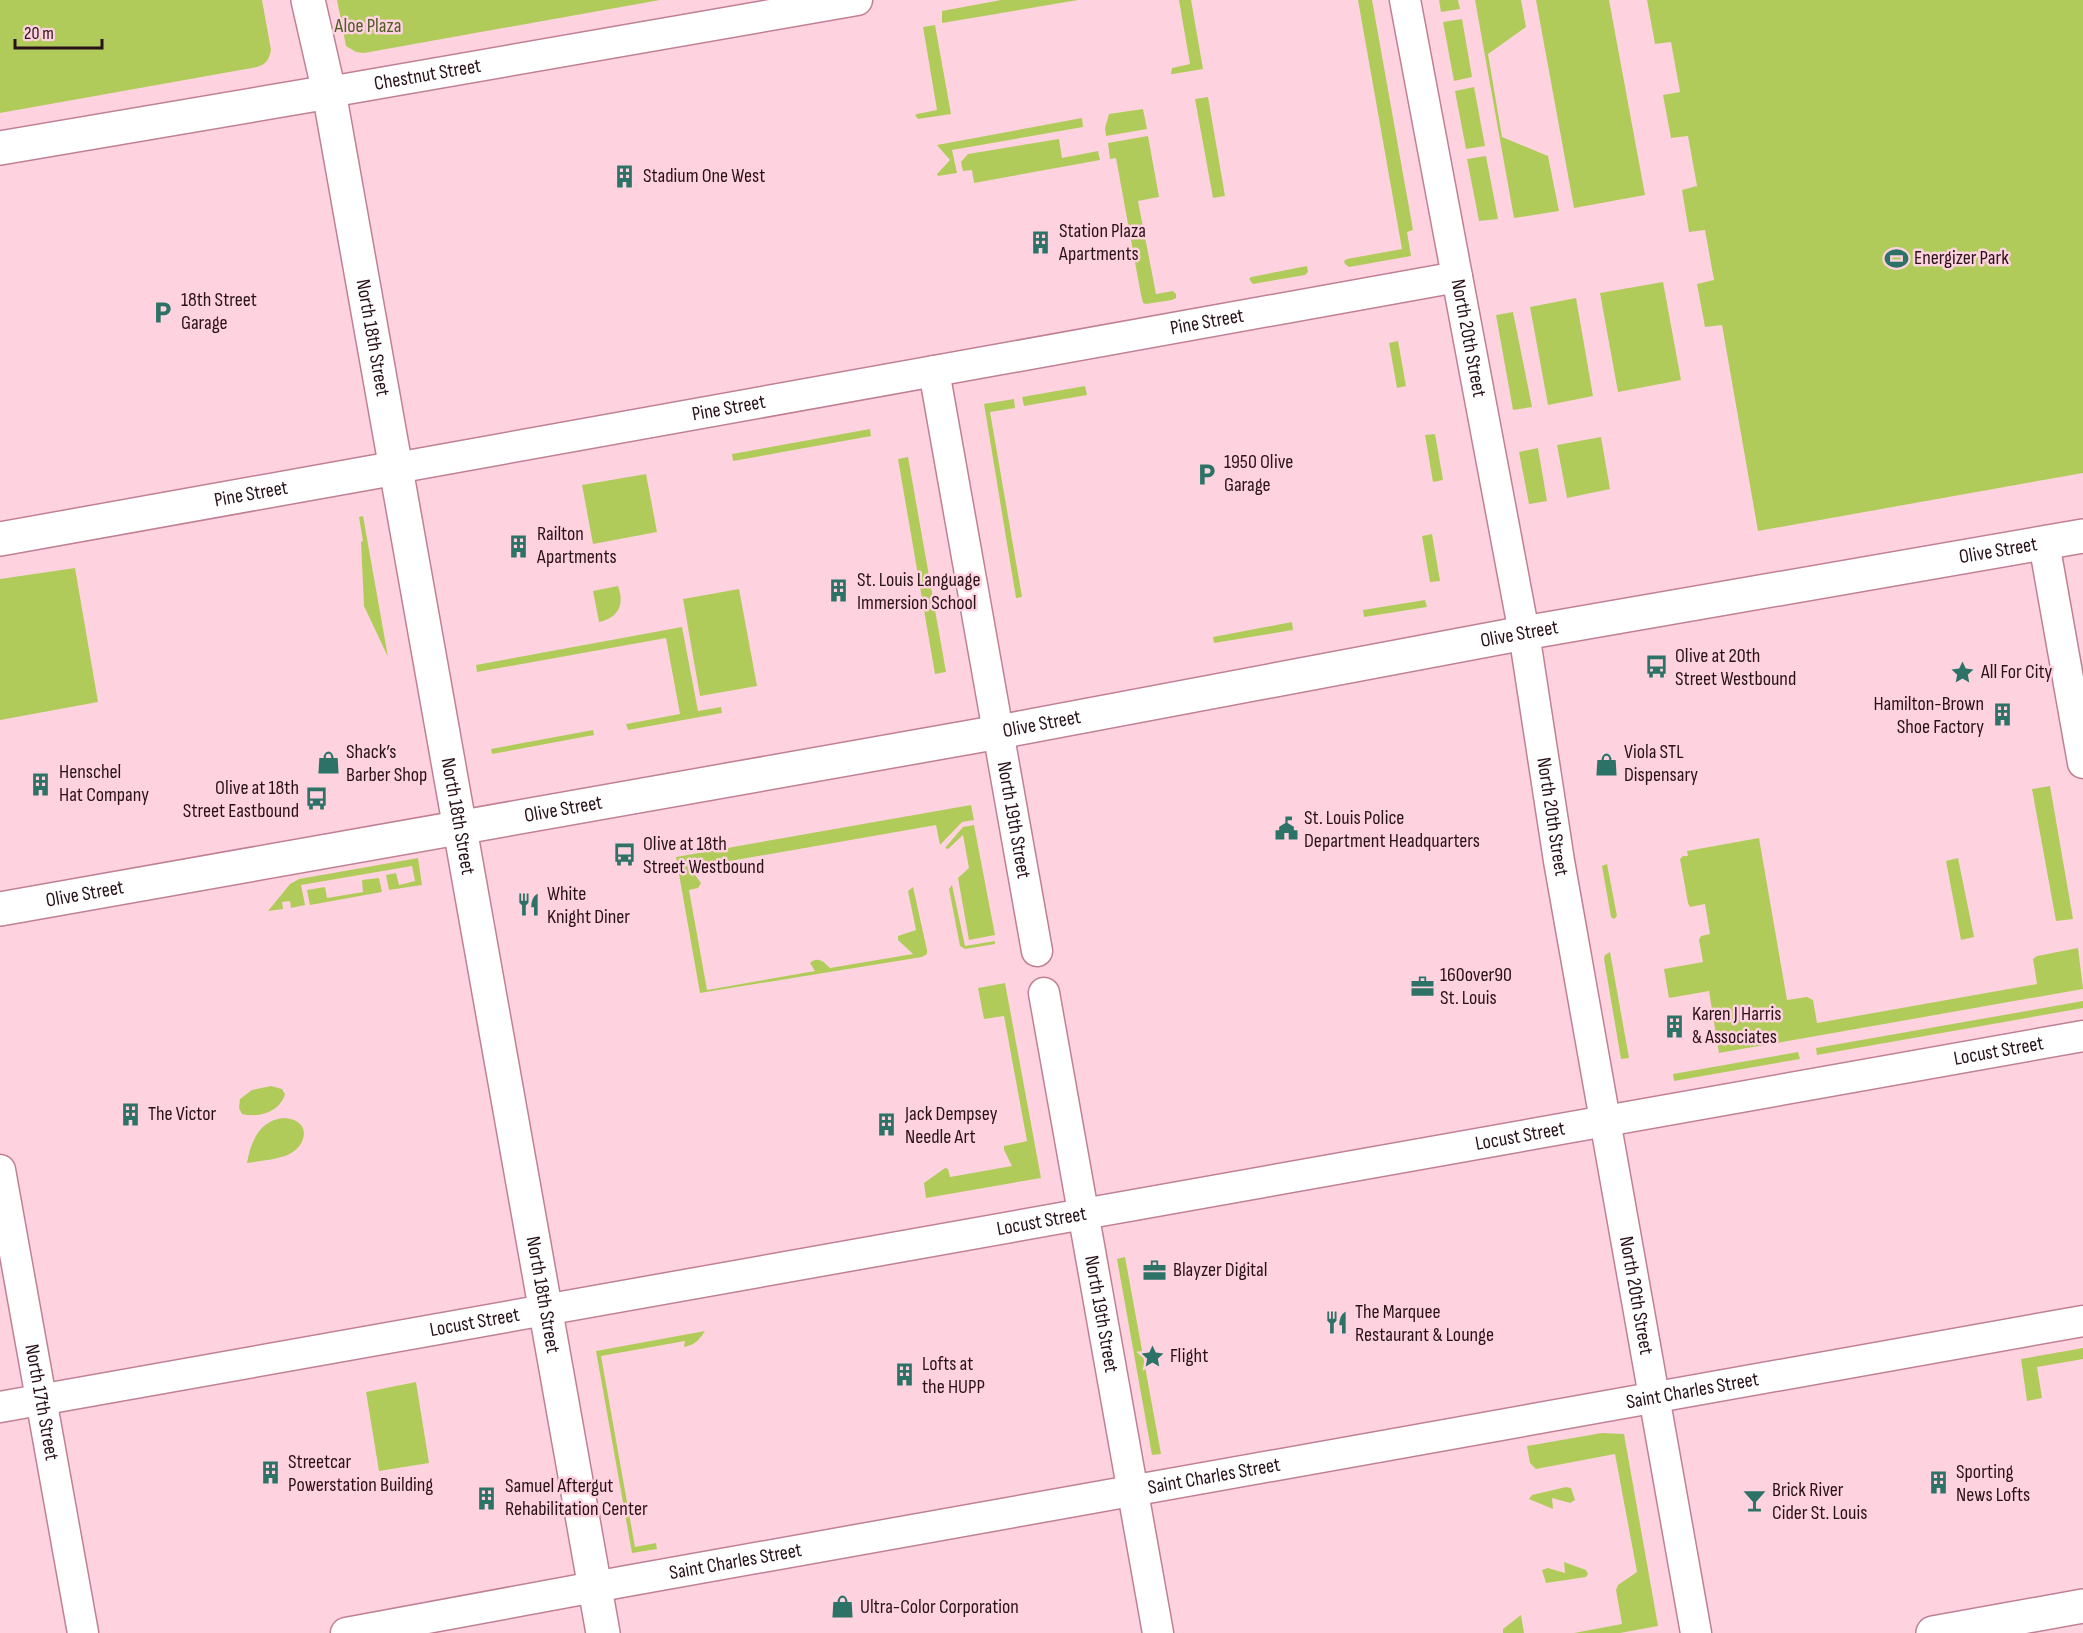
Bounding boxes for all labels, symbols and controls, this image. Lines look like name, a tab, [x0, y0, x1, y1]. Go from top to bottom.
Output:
scale bar	[15, 12, 102, 50]
park label: Aloe Plaza	[334, 14, 401, 38]
text: 20 m	[24, 23, 54, 44]
street label: Chestnut Street	[372, 54, 483, 96]
building icon: Stadium One West	[612, 163, 638, 189]
place label: Stadium One West	[643, 164, 765, 188]
place label: Station Plaza Apartments	[1058, 219, 1146, 266]
building icon: Station Plaza Apartments	[1028, 229, 1054, 255]
sports icon: Energizer Park	[1883, 245, 1909, 271]
place label: Energizer Park	[1914, 246, 2009, 270]
street label: North 18th Street	[351, 277, 395, 398]
street label: North 20th Street	[1446, 277, 1491, 399]
place label: 18th Street Garage	[181, 288, 257, 335]
parking icon: 18th Street Garage	[150, 299, 176, 325]
street label: Pine Street	[1168, 304, 1246, 340]
street label: Pine Street	[690, 390, 767, 427]
place label: 1950 Olive Garage	[1224, 450, 1293, 497]
parking icon: 1950 Olive Garage	[1193, 461, 1219, 487]
street label: Pine Street	[212, 476, 290, 512]
place label: Railton Apartments	[536, 522, 617, 569]
street label: Olive Street	[1957, 532, 2039, 569]
building icon: Railton Apartments	[506, 533, 532, 559]
place label: St. Louis Language Immersion School	[857, 568, 980, 615]
building icon: St. Louis Language Immersion School	[826, 578, 852, 604]
street label: Olive Street	[1478, 615, 1560, 653]
place label: Olive at 20th Street Westbound	[1675, 644, 1796, 691]
bus stop icon: Olive at 20th Street Westbound	[1644, 654, 1670, 680]
place icon: All For City	[1950, 659, 1976, 685]
place label: All For City	[1980, 660, 2053, 684]
place label: Hamilton-Brown Shoe Factory	[1873, 692, 1984, 739]
building icon: Hamilton-Brown Shoe Factory	[1989, 702, 2015, 728]
street label: Olive Street	[1001, 705, 1083, 743]
place label: Shack’s Barber Shop	[346, 740, 427, 787]
place label: Viola STL Dispensary	[1624, 740, 1698, 787]
shop icon: Shack’s Barber Shop	[315, 750, 341, 776]
shop icon: Viola STL Dispensary	[1593, 751, 1619, 777]
street label: North 18th Street	[436, 756, 480, 877]
street label: North 20th Street	[1531, 756, 1573, 878]
place label: Henschel Hat Company	[59, 760, 149, 807]
street label: North 19th Street	[992, 760, 1036, 880]
building icon: Henschel Hat Company	[28, 771, 54, 797]
place label: Olive at 18th Street Eastbound	[183, 776, 299, 823]
bus stop icon: Olive at 18th Street Eastbound	[304, 786, 330, 812]
street label: Olive Street	[522, 791, 604, 828]
place label: St. Louis Police Department Headquarters	[1304, 806, 1480, 853]
public building icon: St. Louis Police Department Headquarters	[1273, 816, 1299, 842]
place label: Olive at 18th Street Westbound	[643, 832, 764, 879]
bus stop icon: Olive at 18th Street Westbound	[612, 842, 638, 868]
street label: Olive Street	[44, 875, 126, 913]
place label: White Knight Diner	[547, 882, 630, 929]
restaurant icon: White Knight Diner	[516, 892, 542, 918]
place label: 160over90 St. Louis	[1440, 963, 1512, 1010]
office icon: 160over90 St. Louis	[1409, 973, 1435, 999]
place label: Karen J Harris & Associates	[1692, 1002, 1781, 1049]
building icon: Karen J Harris & Associates	[1661, 1013, 1687, 1039]
street label: Locust Street	[1952, 1031, 2045, 1071]
building icon: The Victor	[117, 1101, 143, 1127]
place label: The Victor	[148, 1102, 217, 1126]
place label: Jack Dempsey Needle Art	[904, 1102, 998, 1149]
building icon: Jack Dempsey Needle Art	[874, 1112, 900, 1138]
street label: Locust Street	[1473, 1117, 1567, 1156]
street label: Locust Street	[995, 1202, 1088, 1241]
street label: North 18th Street	[521, 1234, 565, 1355]
street label: North 20th Street	[1614, 1234, 1658, 1356]
street label: North 19th Street	[1079, 1254, 1123, 1374]
office icon: Blayzer Digital	[1142, 1257, 1168, 1283]
place label: Blayzer Digital	[1173, 1258, 1268, 1282]
place label: The Marquee Restaurant & Lounge	[1355, 1300, 1494, 1347]
street label: Locust Street	[428, 1303, 521, 1342]
restaurant icon: The Marquee Restaurant & Lounge	[1324, 1310, 1350, 1336]
street label: North 17th Street	[19, 1342, 64, 1462]
place icon: Flight	[1139, 1343, 1165, 1369]
place label: Flight	[1170, 1344, 1208, 1368]
place label: Lofts at the HUPP	[922, 1352, 985, 1399]
building icon: Lofts at the HUPP	[891, 1362, 917, 1388]
street label: Saint Charles Street	[1624, 1367, 1760, 1414]
place label: Streetcar Powerstation Building	[288, 1450, 433, 1497]
street label: Saint Charles Street	[1146, 1453, 1282, 1500]
building icon: Streetcar Powerstation Building	[257, 1460, 283, 1486]
place label: Sporting News Lofts	[1956, 1460, 2030, 1507]
building icon: Sporting News Lofts	[1925, 1470, 1951, 1496]
place label: Samuel Aftergut Rehabilitation Center	[505, 1474, 648, 1521]
place label: Brick River Cider St. Louis	[1772, 1478, 1867, 1525]
building icon: Samuel Aftergut Rehabilitation Center	[474, 1485, 500, 1511]
bar icon: Brick River Cider St. Louis	[1741, 1488, 1767, 1514]
street label: Saint Charles Street	[667, 1538, 804, 1585]
shop icon: Ultra-Color Corporation	[829, 1594, 855, 1620]
place label: Ultra-Color Corporation	[860, 1595, 1019, 1619]

